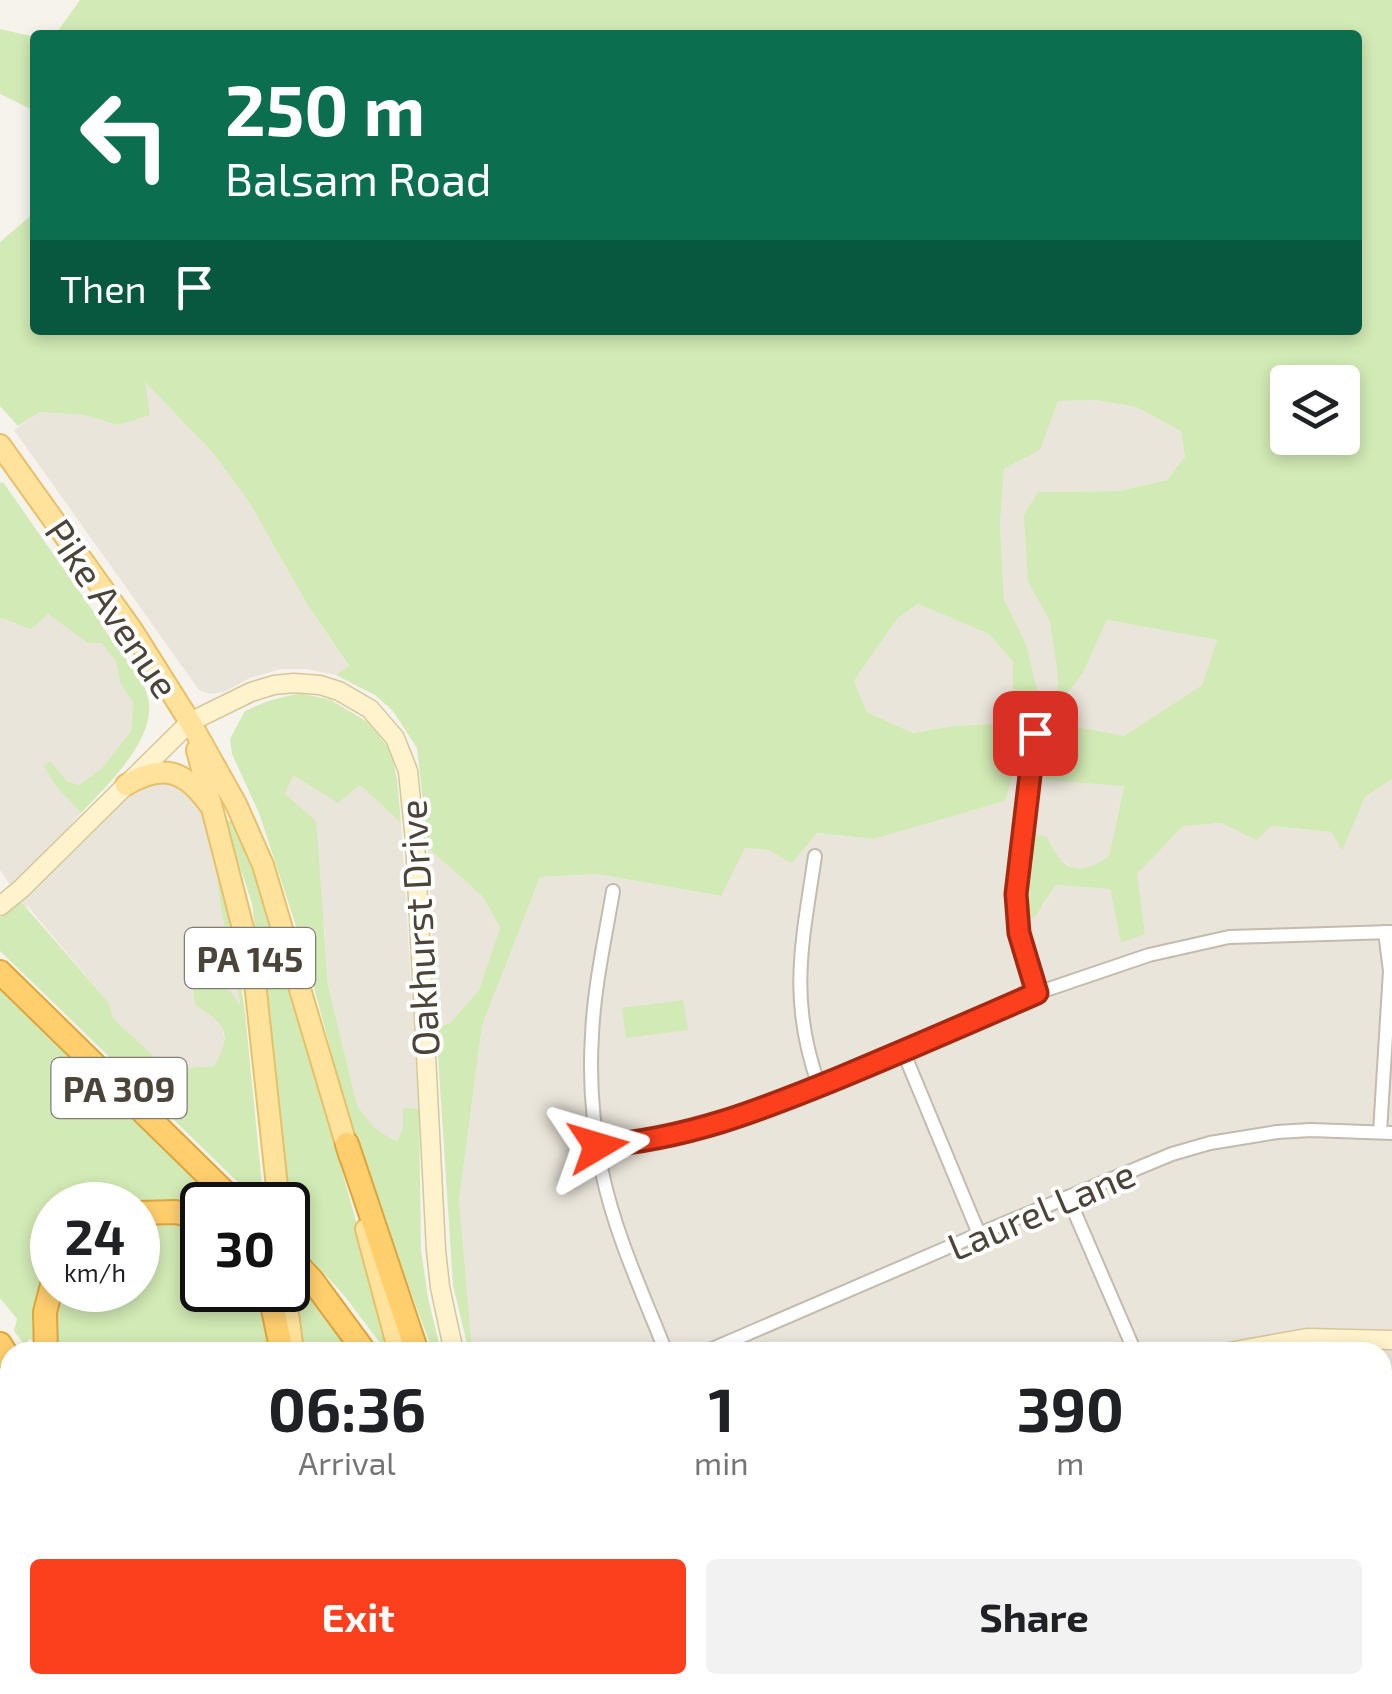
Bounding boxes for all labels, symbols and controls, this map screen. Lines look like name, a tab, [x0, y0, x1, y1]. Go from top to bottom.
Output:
text: 250 m	[225, 66, 425, 150]
icon: left	[60, 70, 190, 200]
text: Balsam Road	[225, 151, 492, 205]
icon: arrive	[167, 260, 222, 315]
text: Then	[60, 265, 147, 311]
map controls	[1270, 365, 1360, 455]
button: layers	[1270, 365, 1360, 455]
street label: Pike Avenue	[36, 510, 190, 706]
pin	[993, 691, 1078, 776]
icon: arrive	[1008, 706, 1063, 761]
street label: Oakhurst Drive	[388, 798, 448, 1058]
road number: PA 145	[185, 928, 315, 988]
road number: PA 309	[52, 1058, 186, 1118]
position arrow	[546, 1094, 650, 1198]
street label: Laurel Lane	[940, 1149, 1142, 1269]
speed limit sign: 30	[180, 1182, 310, 1312]
text: 24	[65, 1205, 125, 1265]
text: km/h	[64, 1257, 126, 1287]
text: 06:36	[268, 1372, 426, 1444]
text: 1	[708, 1372, 734, 1444]
text: 390	[1017, 1372, 1124, 1444]
text: Arrival	[298, 1443, 396, 1481]
text: min	[694, 1443, 749, 1481]
text: m	[1056, 1443, 1084, 1481]
button: Exit	[30, 1559, 686, 1674]
button: Share	[706, 1559, 1362, 1674]

